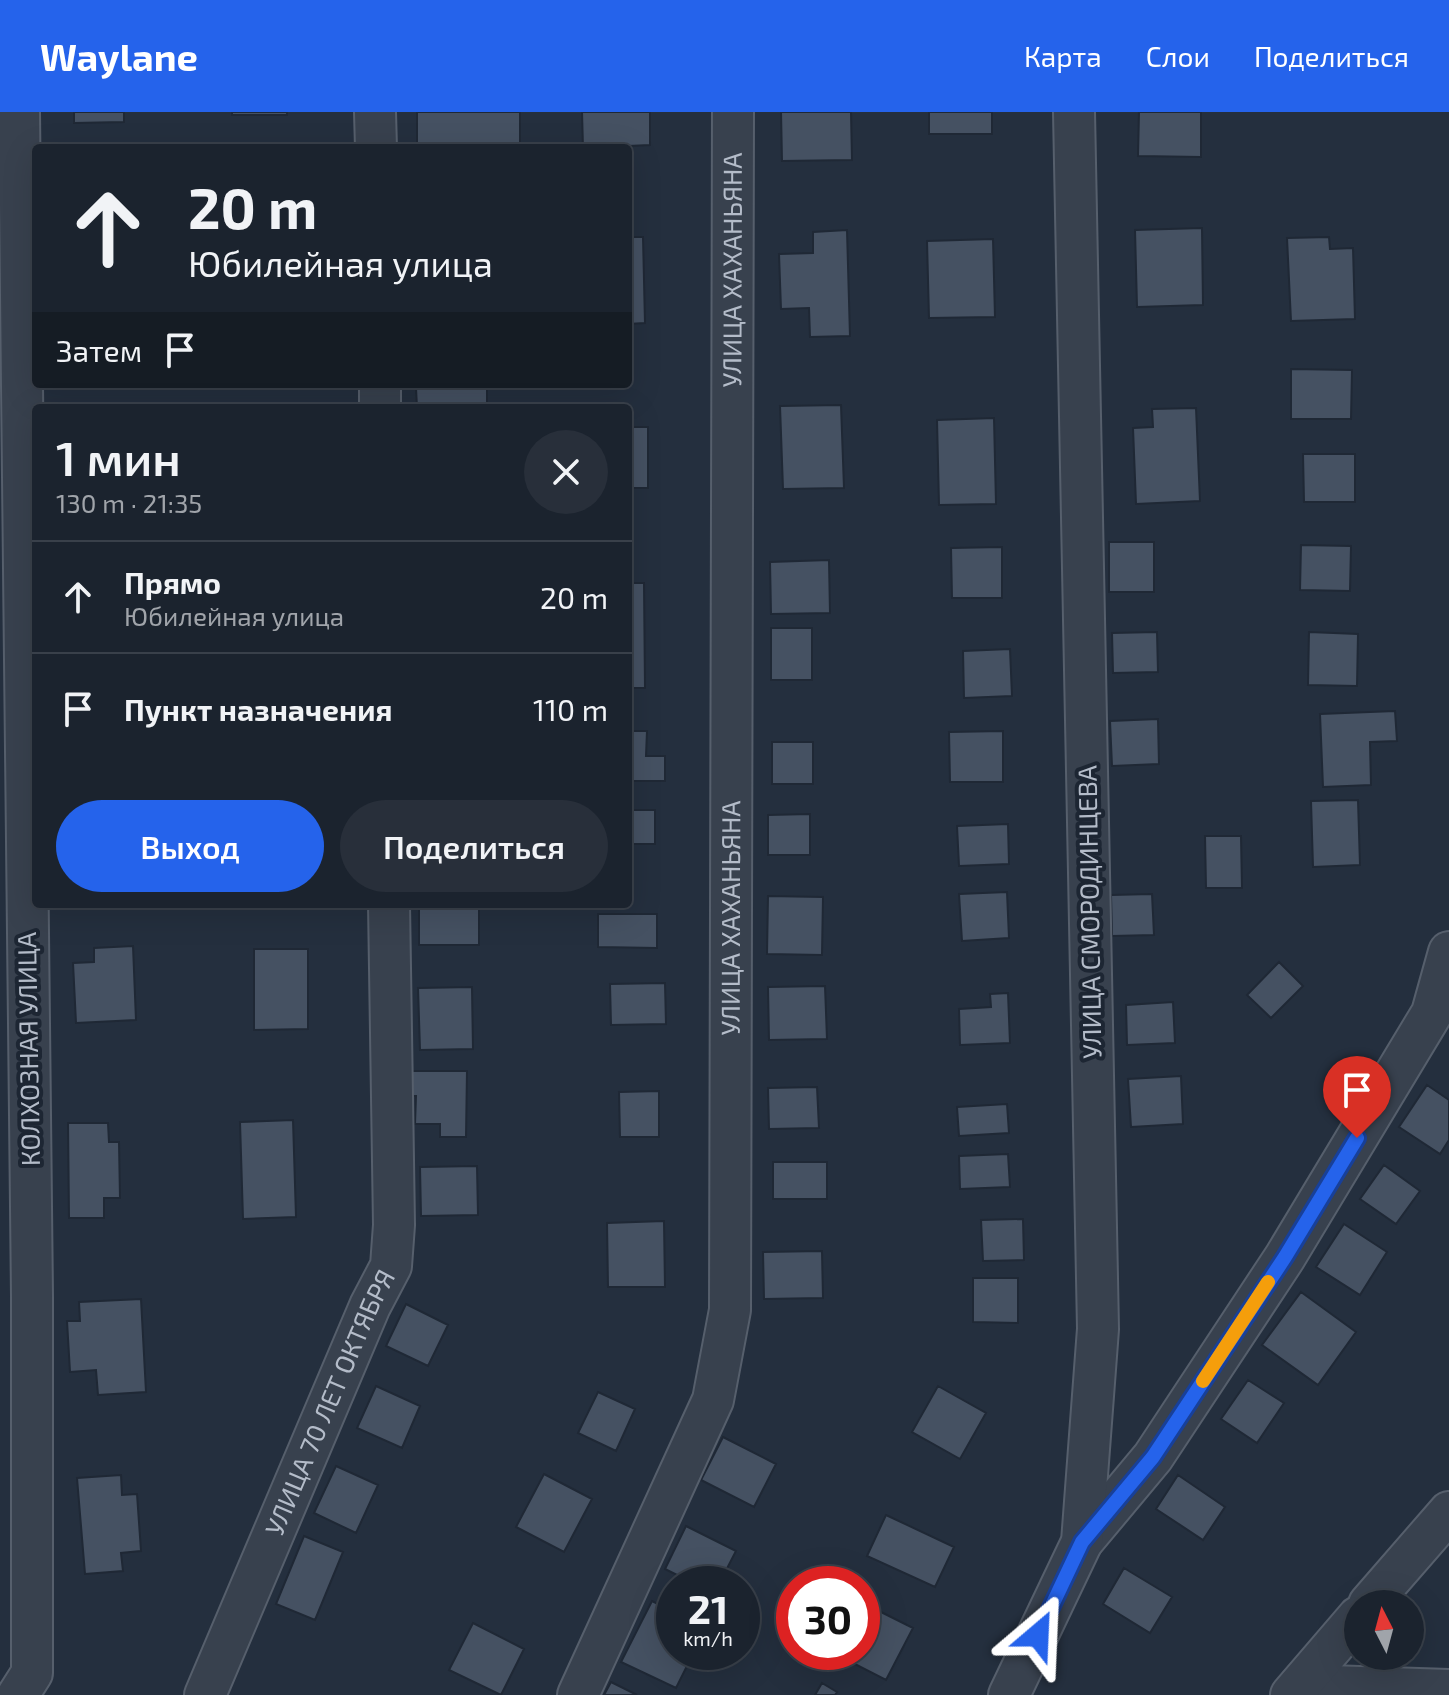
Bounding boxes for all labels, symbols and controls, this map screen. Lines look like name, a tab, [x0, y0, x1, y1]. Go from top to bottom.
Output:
text: Waylane	[40, 33, 198, 79]
text: Карта	[1024, 39, 1102, 73]
text: Слои	[1146, 39, 1210, 73]
text: Поделиться	[1254, 39, 1409, 73]
street label: УЛИЦА ХАХАНЬЯНА	[715, 152, 747, 388]
text: 20 m	[188, 173, 317, 240]
icon: ahead	[56, 176, 160, 280]
text: Юбилейная улица	[188, 241, 493, 284]
icon: arrive	[158, 328, 202, 372]
text: Затем	[56, 332, 142, 368]
text: 1 мин	[56, 428, 181, 486]
button: close	[524, 430, 608, 514]
text: 130 m · 21:35	[56, 487, 202, 518]
text: Прямо	[124, 564, 221, 600]
icon: ahead	[56, 575, 100, 619]
text: 20 m	[540, 579, 608, 615]
text: Юбилейная улица	[124, 600, 344, 631]
icon: arrive	[56, 687, 100, 731]
text: Пункт назначения	[124, 691, 392, 727]
text: 110 m	[533, 691, 608, 727]
street label: УЛИЦА СМОРОДИНЦЕВА	[1070, 765, 1107, 1059]
button: Выход	[56, 800, 324, 892]
button: Поделиться	[340, 800, 608, 892]
street label: УЛИЦА ХАХАНЬЯНА	[714, 800, 745, 1036]
street label: КОЛХОЗНАЯ УЛИЦА	[10, 932, 45, 1166]
pin	[1323, 1056, 1391, 1138]
icon: arrive	[1335, 1068, 1379, 1112]
street label: УЛИЦА 70 ЛЕТ ОКТЯБРЯ	[258, 1264, 400, 1540]
speed limit sign: 30	[776, 1566, 880, 1670]
text: 21	[688, 1584, 728, 1632]
north arrow	[1344, 1590, 1424, 1670]
map controls	[1344, 1590, 1424, 1670]
position arrow	[996, 1593, 1080, 1677]
text: km/h	[683, 1626, 733, 1650]

